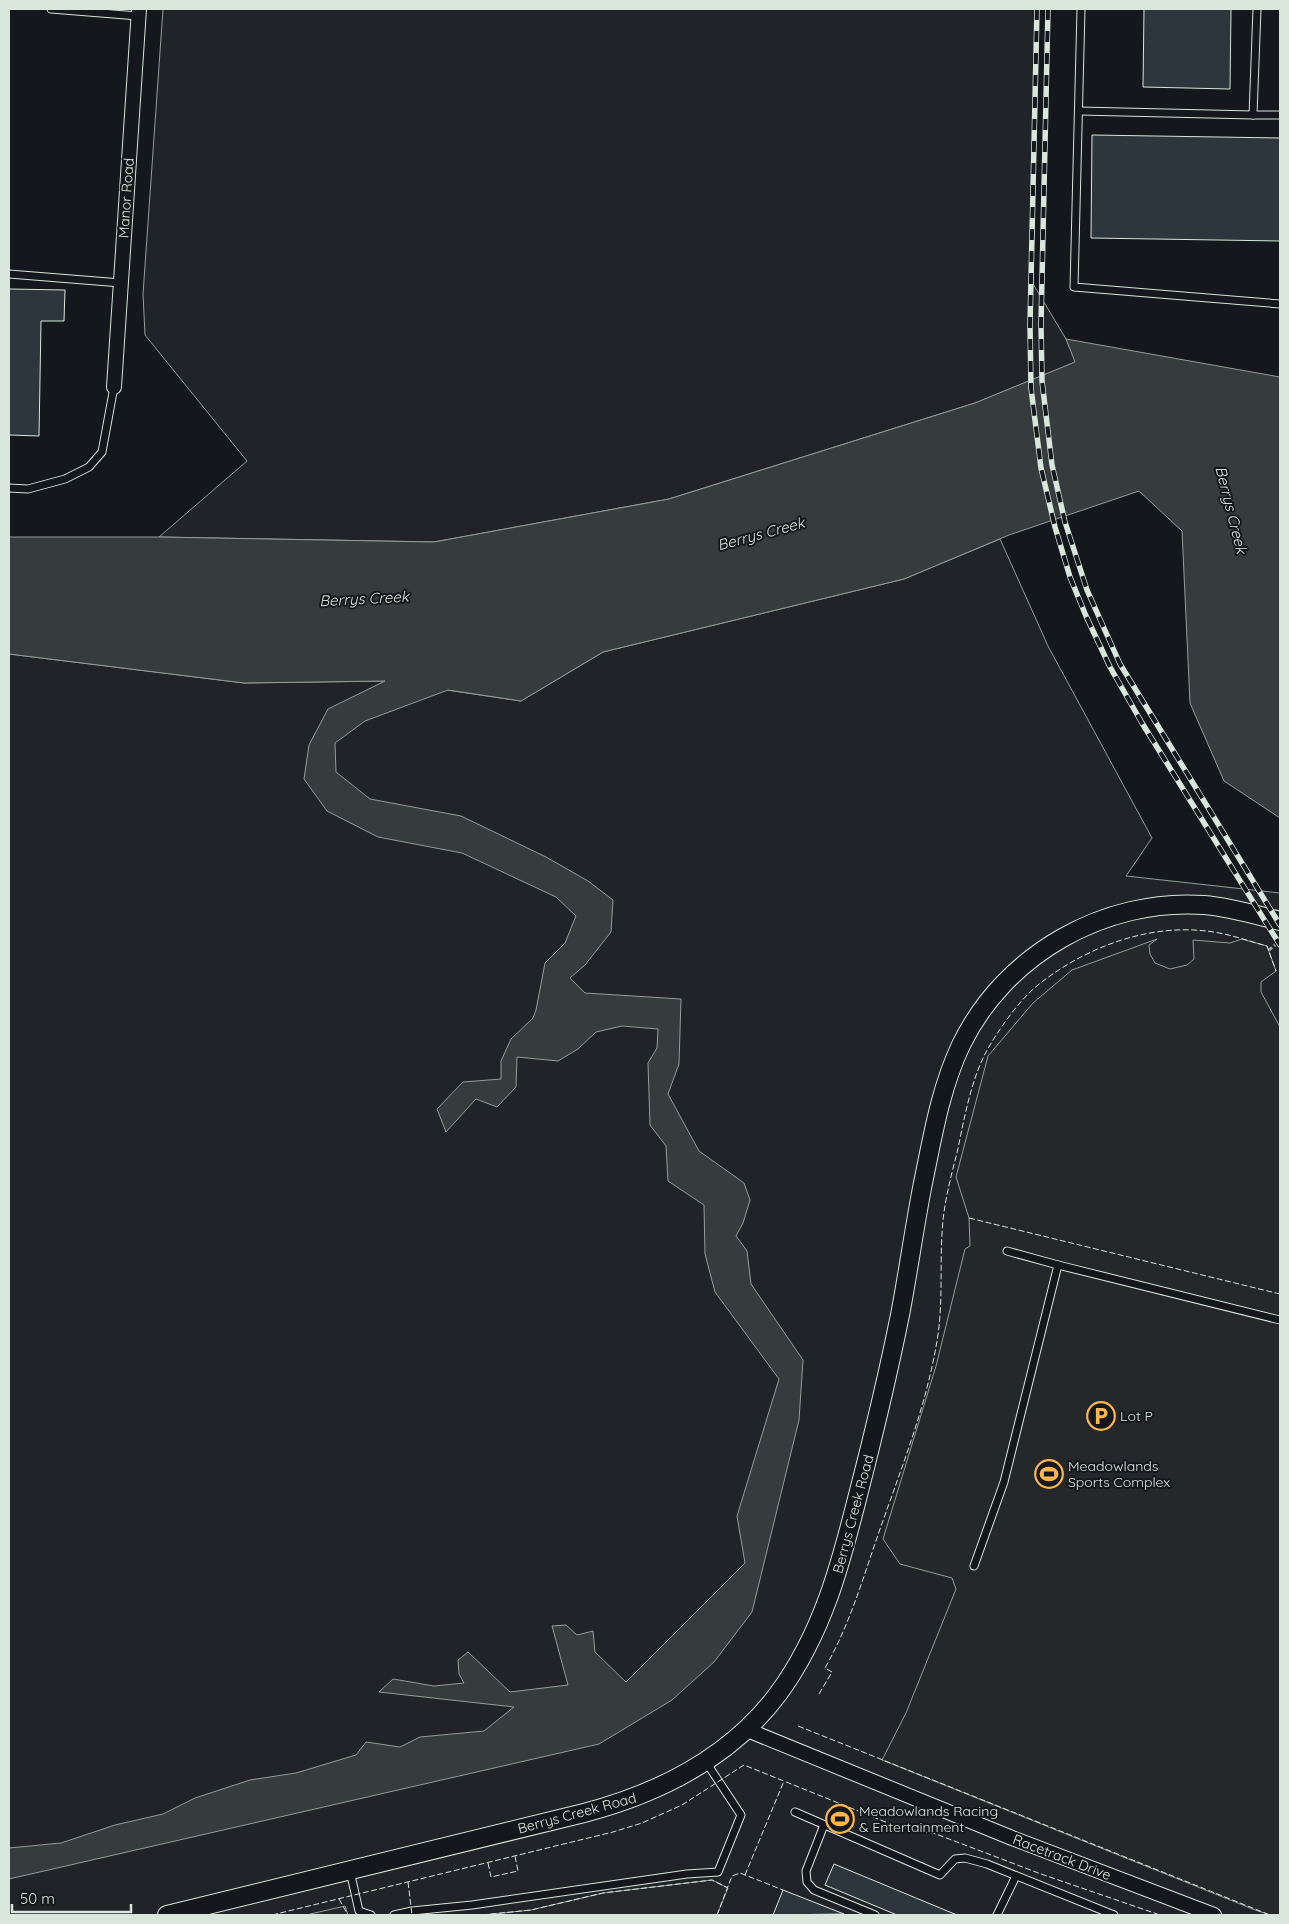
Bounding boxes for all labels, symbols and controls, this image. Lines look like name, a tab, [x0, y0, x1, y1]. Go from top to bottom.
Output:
street label: Manor Road	[114, 157, 138, 239]
water label: Berrys Creek	[1211, 464, 1252, 558]
water label: Berrys Creek	[715, 512, 808, 554]
water label: Berrys Creek	[319, 587, 411, 610]
parking icon: Lot P	[1086, 1401, 1116, 1431]
place label: Lot P	[1120, 1407, 1153, 1425]
street label: Berrys Creek Road	[829, 1453, 877, 1575]
place label: Meadowlands Sports Complex	[1068, 1457, 1170, 1491]
sports icon: Meadowlands Sports Complex	[1034, 1459, 1064, 1489]
street label: Berrys Creek Road	[516, 1789, 638, 1837]
place label: Meadowlands Racing & Entertainment	[859, 1802, 998, 1836]
sports icon: Meadowlands Racing & Entertainment	[825, 1804, 855, 1834]
street label: Racetrack Drive	[1010, 1830, 1114, 1884]
scale bar	[12, 1882, 131, 1914]
text: 50 m	[20, 1889, 55, 1908]

